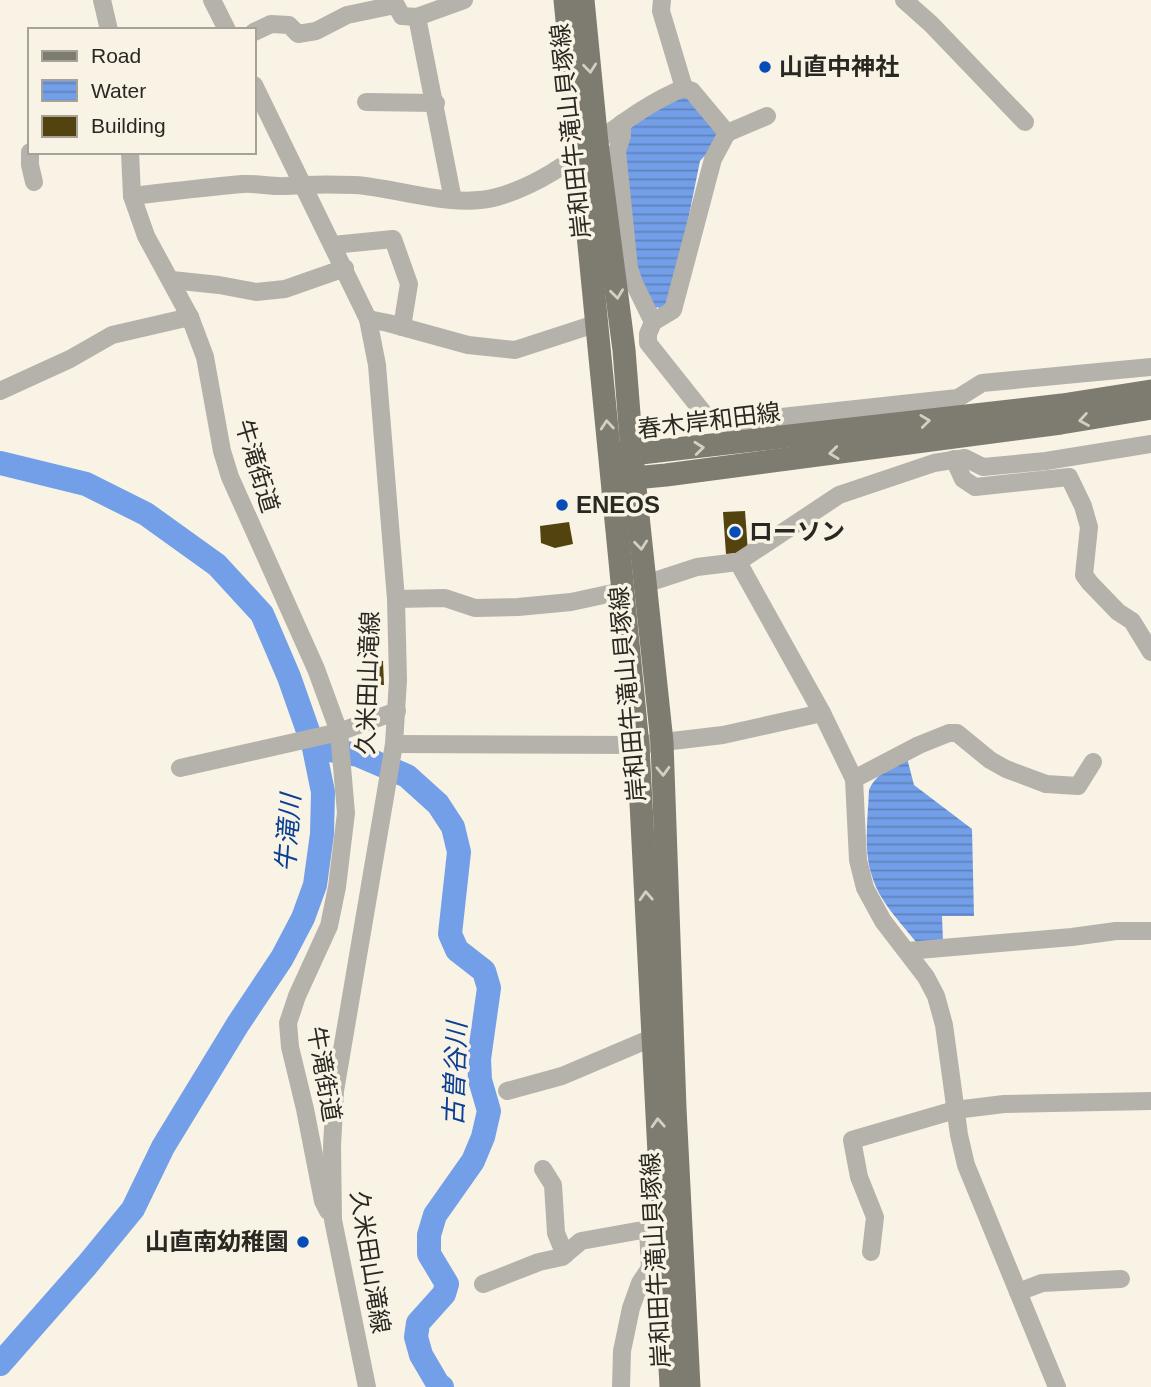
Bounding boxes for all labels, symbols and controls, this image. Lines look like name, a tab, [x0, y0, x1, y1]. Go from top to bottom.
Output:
street label: 岸和田牛滝山貝塚線	[546, 22, 595, 240]
legend	[28, 28, 256, 154]
text: Road	[91, 44, 141, 67]
place label: 山直中神社	[779, 53, 899, 80]
marker: 山直中神社	[757, 59, 773, 75]
one-way arrow	[582, 63, 597, 74]
text: Water	[91, 79, 146, 102]
text: Building	[91, 114, 166, 137]
one-way arrow	[609, 288, 624, 300]
street label: 春木岸和田線	[636, 398, 782, 443]
one-way arrow	[1078, 411, 1090, 426]
one-way arrow	[919, 414, 931, 429]
street label: 牛滝街道	[231, 416, 284, 516]
one-way arrow	[600, 419, 615, 430]
one-way arrow	[694, 441, 705, 456]
one-way arrow	[828, 445, 840, 460]
place label: ENEOS	[576, 491, 660, 518]
marker: ENEOS	[554, 497, 570, 513]
place label: ローソン	[749, 518, 845, 545]
marker: ローソン	[727, 524, 743, 540]
one-way arrow	[633, 539, 648, 550]
street label: 岸和田牛滝山貝塚線	[605, 585, 650, 803]
street label: 久米田山滝線	[351, 611, 384, 755]
one-way arrow	[656, 766, 671, 777]
water label: 牛滝川	[270, 790, 306, 873]
one-way arrow	[639, 890, 654, 901]
water label: 古曽谷川	[438, 1019, 472, 1126]
street label: 牛滝街道	[303, 1024, 346, 1124]
one-way arrow	[651, 1117, 666, 1128]
street label: 岸和田牛滝山貝塚線	[636, 1151, 675, 1369]
street label: 久米田山滝線	[346, 1189, 395, 1335]
place label: 山直南幼稚園	[145, 1228, 289, 1255]
marker: 山直南幼稚園	[295, 1234, 311, 1250]

